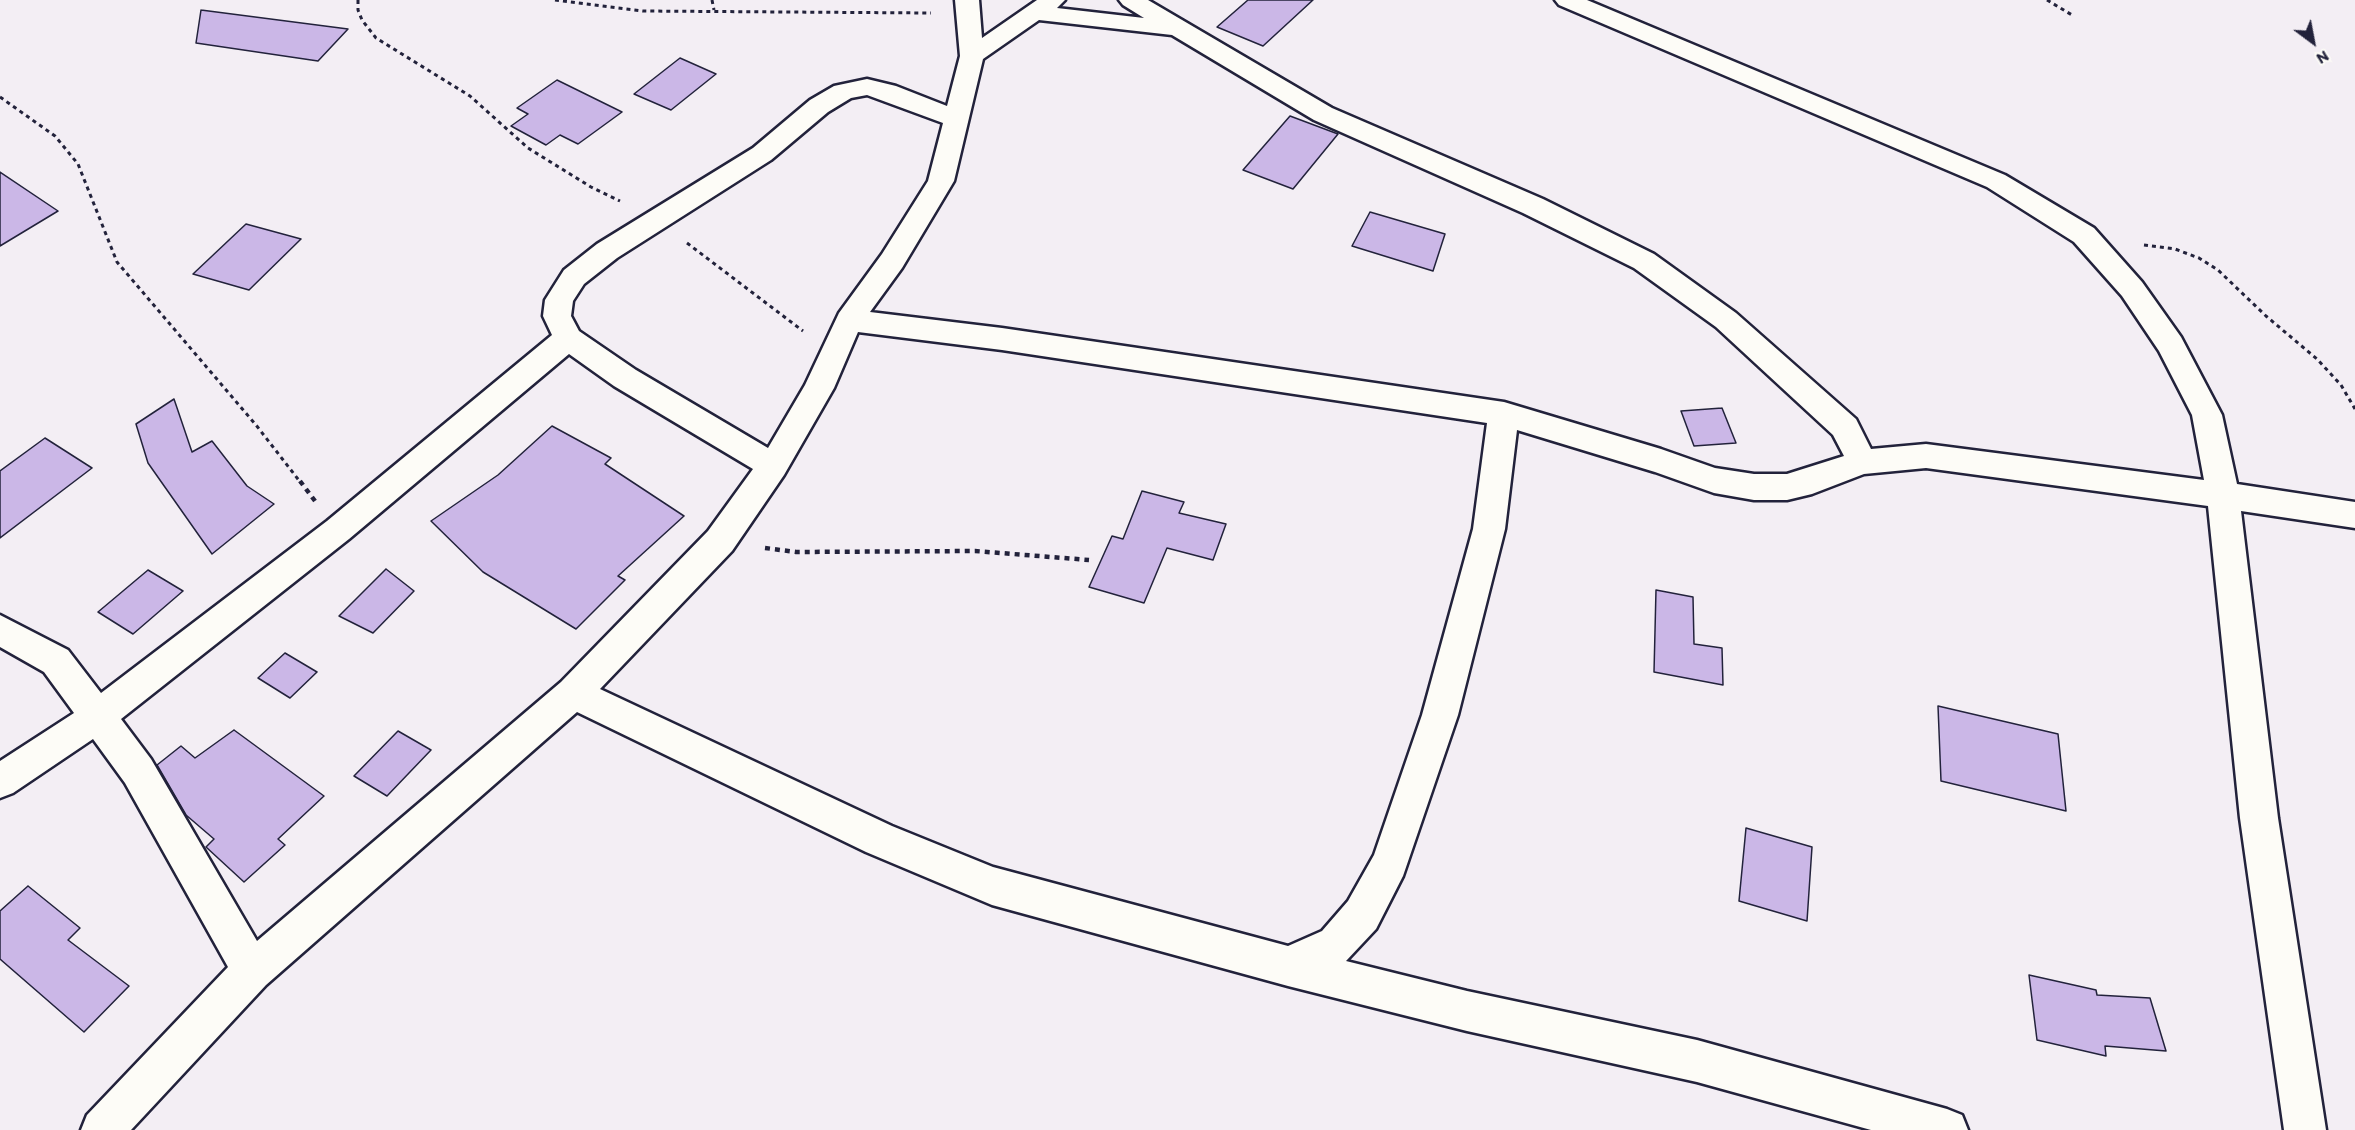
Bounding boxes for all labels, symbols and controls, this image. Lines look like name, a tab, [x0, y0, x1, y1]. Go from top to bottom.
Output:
north arrow	[2283, 12, 2343, 72]
text: N	[2313, 47, 2332, 69]

